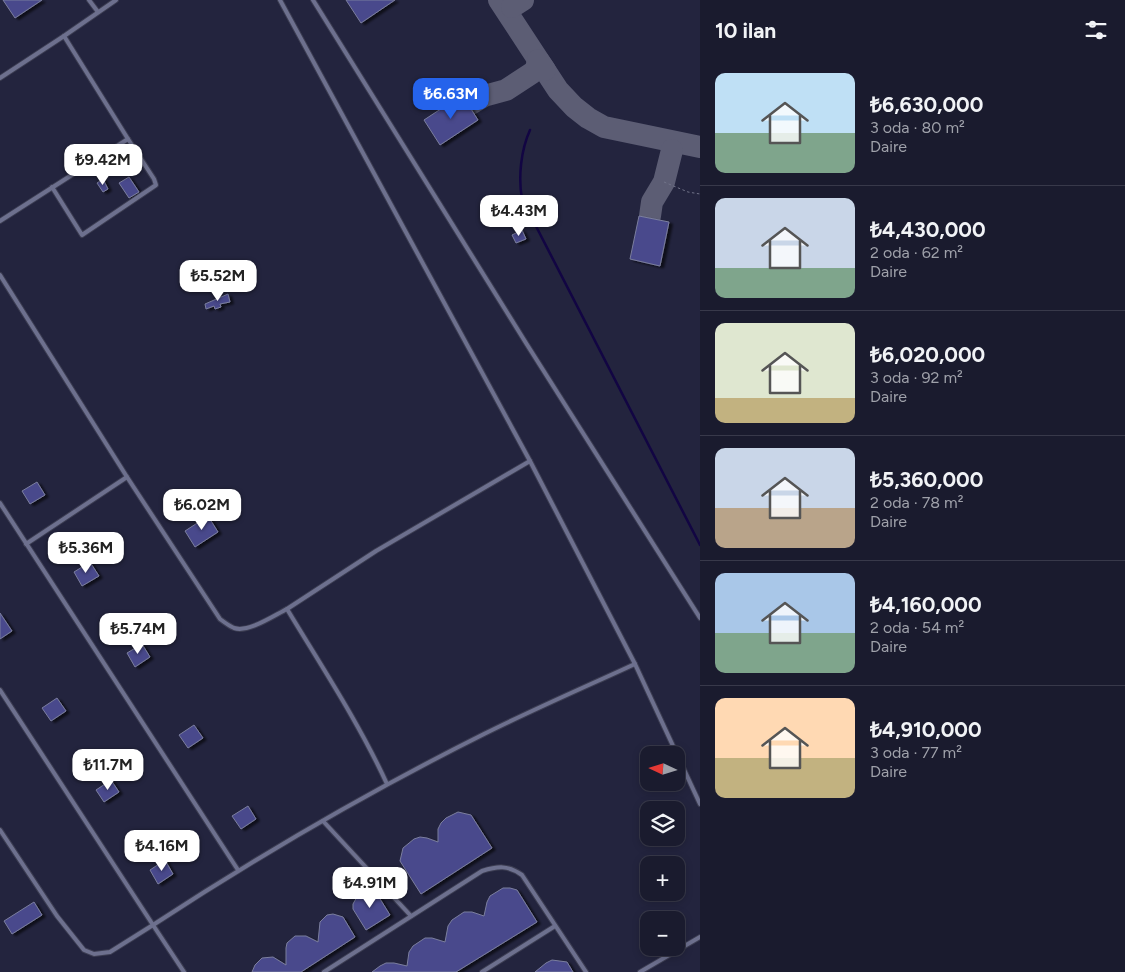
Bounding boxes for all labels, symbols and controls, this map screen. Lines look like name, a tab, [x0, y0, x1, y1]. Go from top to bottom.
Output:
icon: filters	[1082, 16, 1110, 44]
text: 10 ilan	[715, 18, 776, 43]
pin: ₺6.63M	[410, 78, 492, 120]
text: ₺6.63M	[424, 84, 478, 103]
text: ₺6,630,000	[870, 92, 983, 117]
icon: home	[755, 93, 815, 153]
text: 3 oda · 80 m²	[870, 118, 965, 137]
text: Daire	[870, 137, 907, 156]
pin: ₺9.42M	[62, 144, 144, 186]
text: ₺9.42M	[75, 150, 131, 169]
pin: ₺4.43M	[478, 194, 560, 237]
text: ₺4.43M	[491, 201, 547, 220]
text: ₺4,430,000	[870, 217, 986, 242]
icon: home	[755, 218, 815, 278]
text: 2 oda · 62 m²	[870, 243, 963, 262]
pin: ₺5.52M	[177, 260, 259, 302]
text: Daire	[870, 262, 907, 281]
text: ₺5.52M	[191, 266, 245, 285]
text: ₺6,020,000	[870, 342, 985, 367]
icon: home	[755, 343, 815, 403]
text: 3 oda · 92 m²	[870, 368, 963, 387]
text: Daire	[870, 387, 907, 406]
text: ₺5,360,000	[870, 467, 983, 492]
icon: home	[755, 468, 815, 528]
pin: ₺6.02M	[161, 488, 243, 531]
text: 2 oda · 78 m²	[870, 493, 963, 512]
text: ₺6.02M	[174, 495, 230, 514]
text: Daire	[870, 512, 907, 531]
pin: ₺5.36M	[45, 532, 127, 574]
text: ₺5.36M	[59, 538, 113, 557]
text: ₺4,160,000	[870, 592, 982, 617]
icon: home	[755, 593, 815, 653]
pin: ₺5.74M	[97, 612, 179, 655]
text: 2 oda · 54 m²	[870, 618, 964, 637]
text: ₺5.74M	[110, 619, 166, 638]
text: Daire	[870, 637, 907, 656]
text: ₺4,910,000	[870, 717, 982, 742]
icon: home	[755, 718, 815, 778]
text: 3 oda · 77 m²	[870, 743, 962, 762]
north arrow	[640, 746, 685, 791]
map controls	[640, 746, 685, 956]
pin: ₺11.7M	[67, 748, 149, 791]
text: ₺11.7M	[83, 755, 133, 774]
text: Daire	[870, 762, 907, 781]
button: layers	[640, 801, 685, 846]
pin: ₺4.16M	[121, 830, 203, 872]
text: ₺4.16M	[136, 836, 189, 855]
button: +	[640, 856, 685, 901]
pin: ₺4.91M	[329, 866, 411, 909]
text: ₺4.91M	[344, 873, 397, 892]
button: −	[640, 911, 685, 956]

